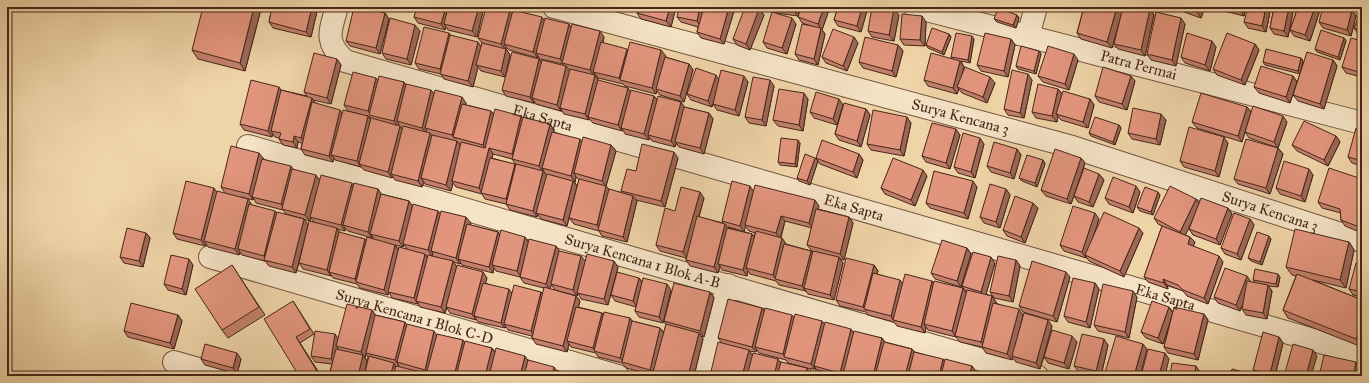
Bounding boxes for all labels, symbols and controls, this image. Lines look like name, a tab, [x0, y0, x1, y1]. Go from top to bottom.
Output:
street label: Patra Permai	[1098, 46, 1179, 84]
street label: Surya Kencana 3	[910, 95, 1011, 138]
street label: Eka Sapta	[510, 101, 575, 135]
street label: Surya Kencana 3	[1220, 187, 1321, 235]
street label: Eka Sapta	[822, 190, 886, 225]
street label: Surya Kencana 1 Blok A-B	[563, 230, 722, 292]
street label: Eka Sapta	[1133, 280, 1198, 315]
street label: Surya Kencana 1 Blok C-D	[334, 285, 495, 348]

